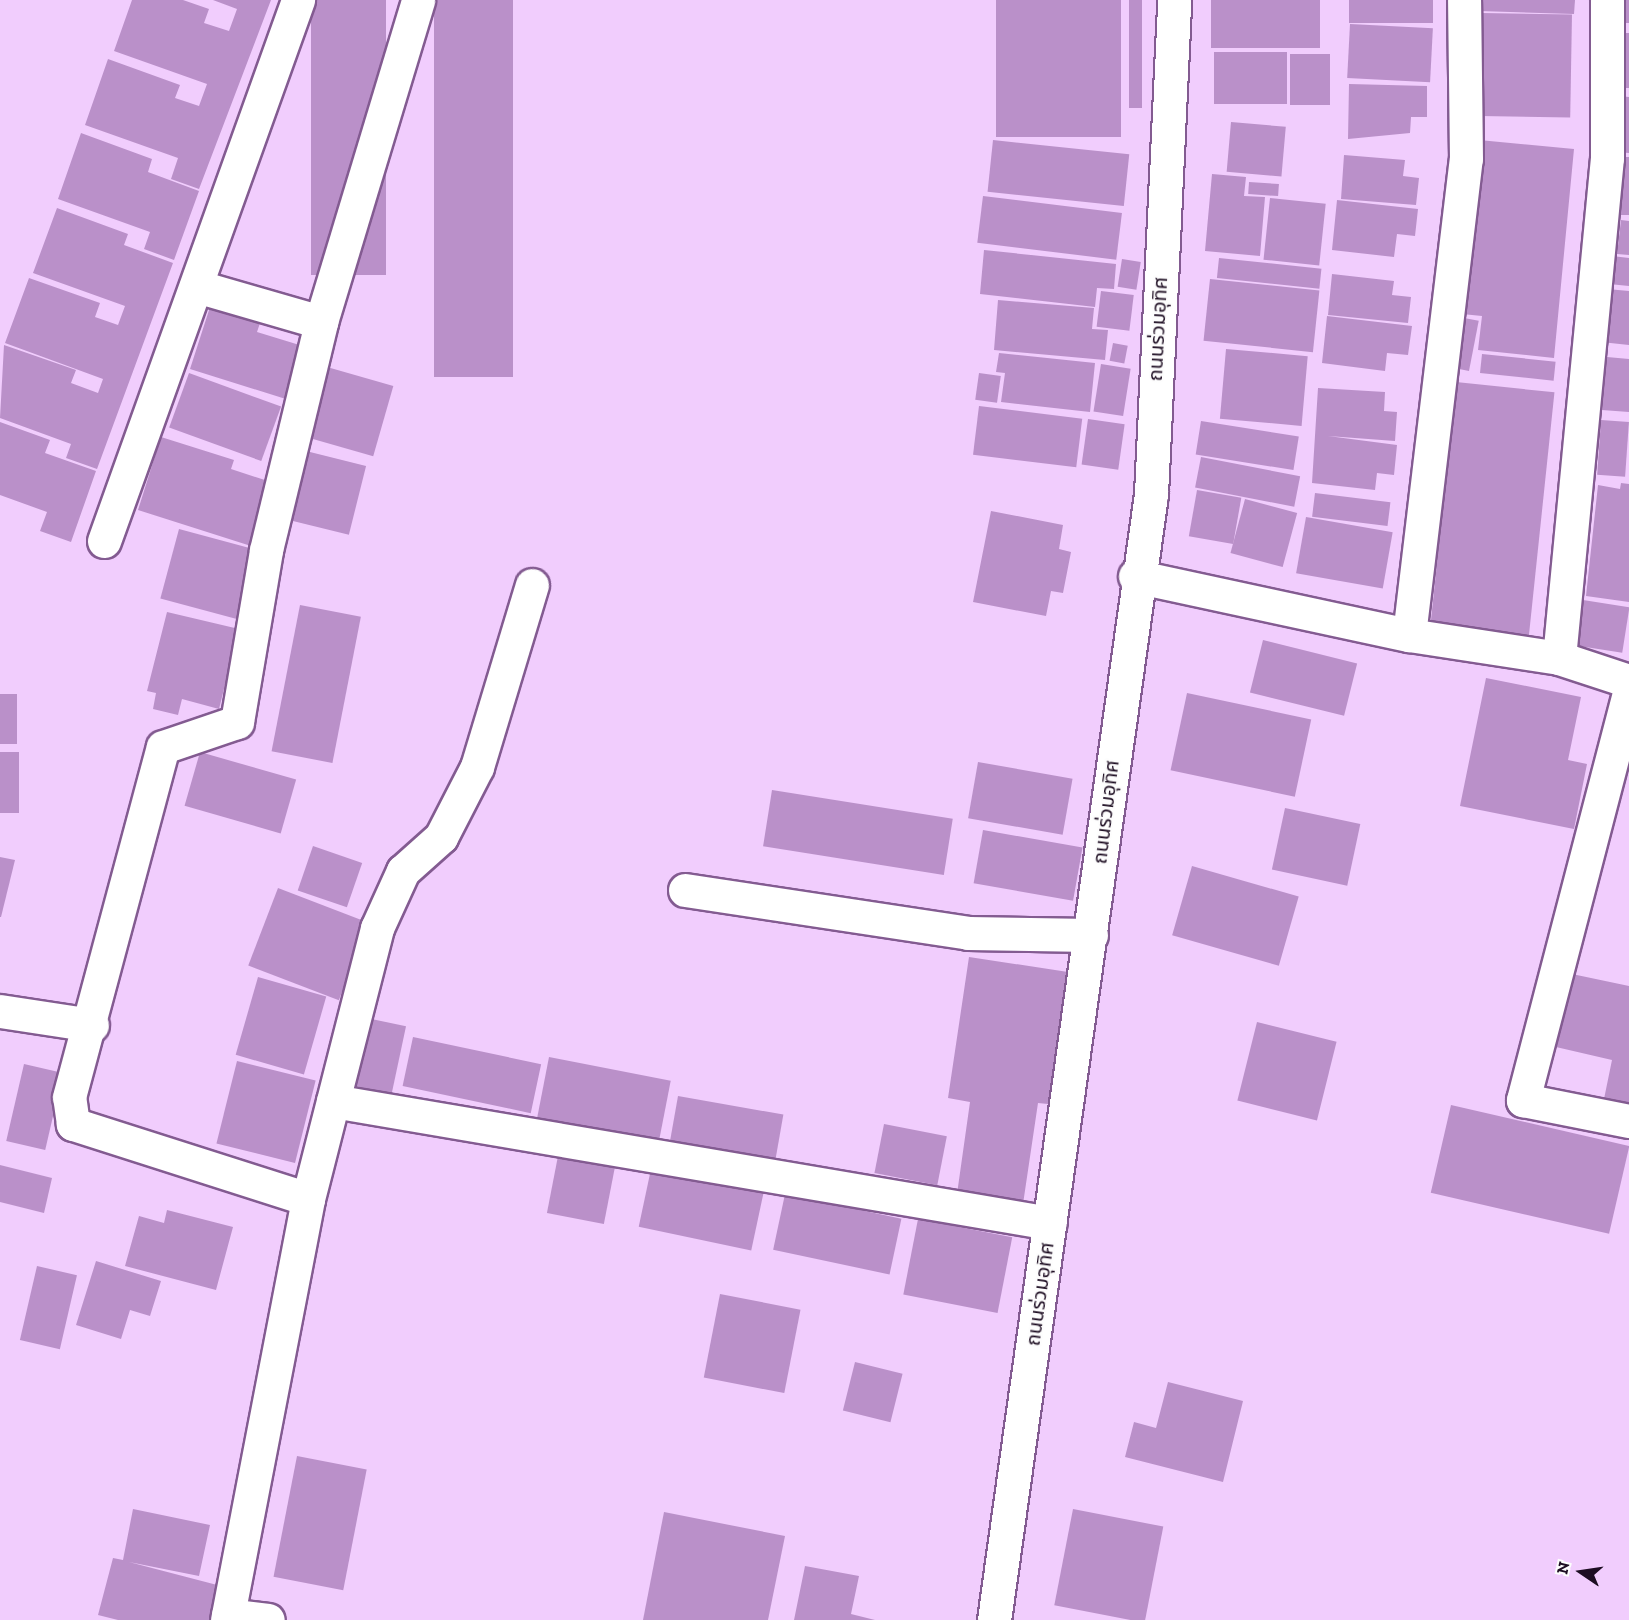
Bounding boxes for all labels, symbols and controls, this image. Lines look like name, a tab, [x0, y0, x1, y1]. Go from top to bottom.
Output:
street label: ถนนร่วมอุทิศ	[1143, 276, 1173, 382]
street label: ถนนร่วมอุทิศ	[1088, 759, 1124, 865]
street label: ถนนร่วมอุทิศ	[1021, 1241, 1059, 1347]
north arrow	[1551, 1542, 1611, 1602]
text: N	[1552, 1560, 1574, 1576]

